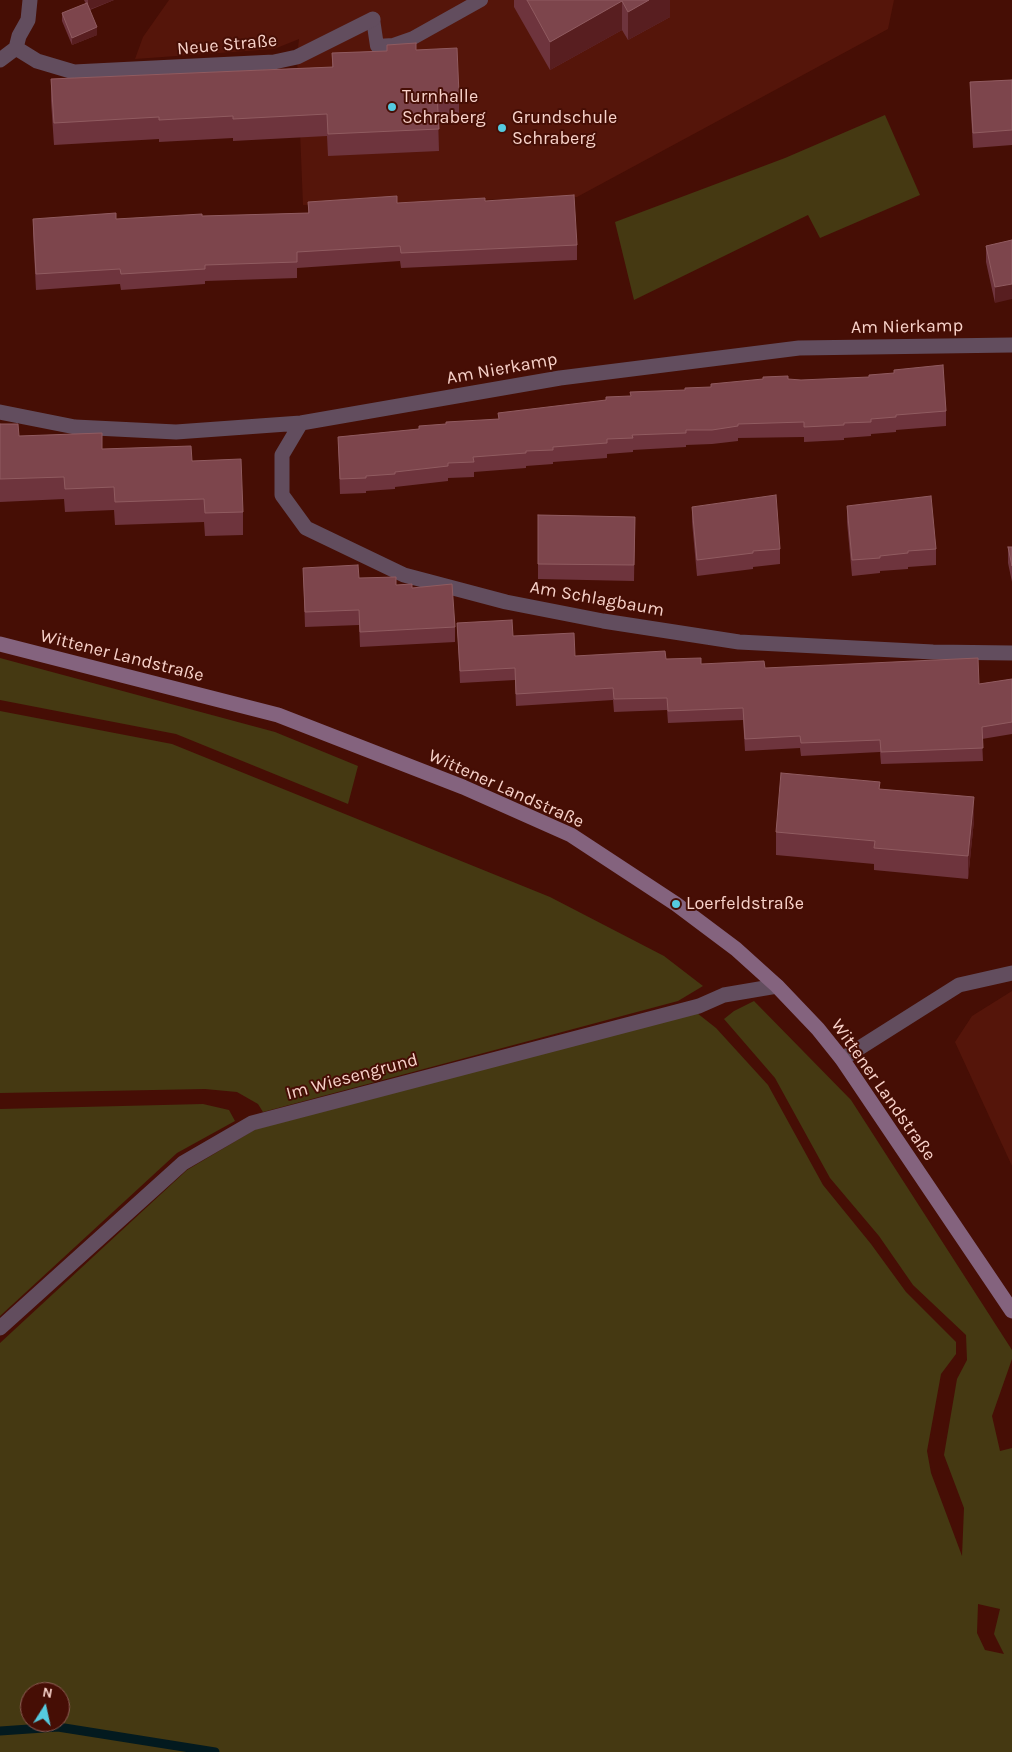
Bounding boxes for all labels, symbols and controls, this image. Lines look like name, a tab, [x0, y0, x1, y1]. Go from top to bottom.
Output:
street label: Neue Straße	[176, 30, 278, 60]
place label: Turnhalle Schraberg	[402, 86, 486, 128]
marker: Turnhalle Schraberg	[386, 101, 398, 113]
place label: Grundschule Schraberg	[512, 107, 617, 150]
marker: Grundschule Schraberg	[496, 122, 508, 134]
street label: Am Nierkamp	[851, 315, 963, 339]
street label: Am Nierkamp	[445, 349, 559, 389]
street label: Am Schlagbaum	[528, 577, 666, 621]
street label: Wittener Landstraße	[38, 625, 206, 687]
street label: Wittener Landstraße	[425, 745, 587, 833]
place label: Loerfeldstraße	[686, 893, 804, 915]
marker: Loerfeldstraße	[670, 898, 682, 910]
street label: Wittener Landstraße	[826, 1015, 940, 1165]
street label: Im Wiesengrund	[284, 1049, 420, 1105]
north arrow	[20, 1682, 70, 1732]
text: N	[41, 1683, 54, 1702]

